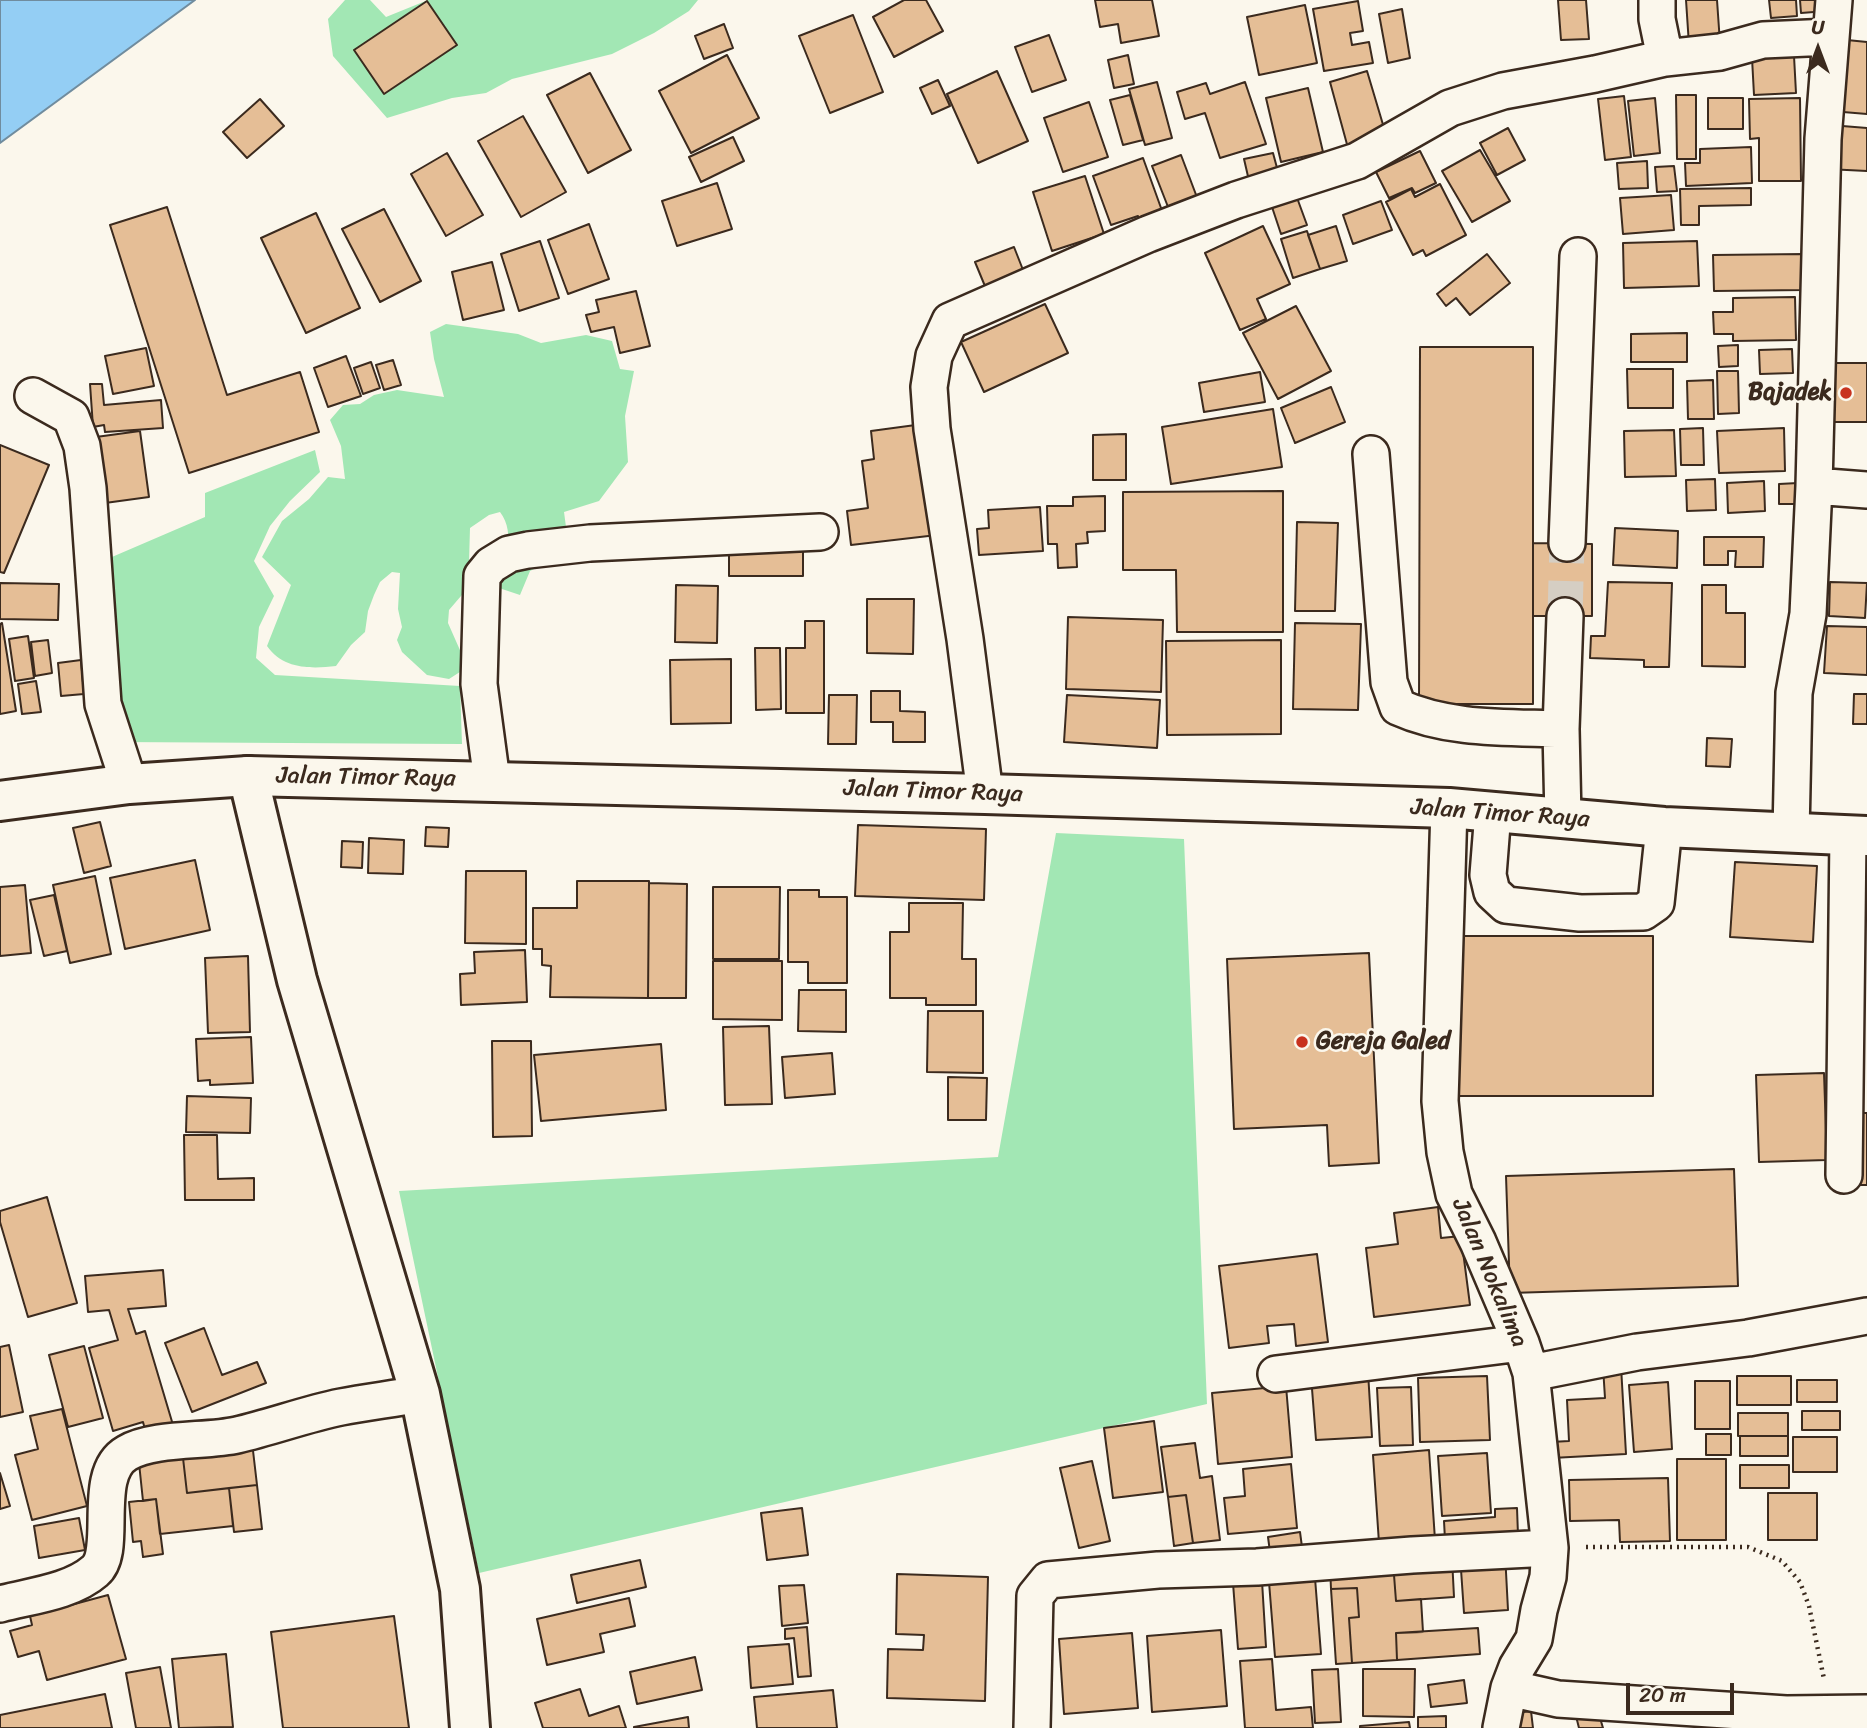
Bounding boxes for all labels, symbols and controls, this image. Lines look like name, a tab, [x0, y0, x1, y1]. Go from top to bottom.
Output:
text: U	[1812, 11, 1824, 44]
north arrow	[1783, 14, 1853, 84]
place label: Bajadek	[1748, 379, 1832, 407]
marker: Bajadek	[1838, 385, 1854, 401]
street label: Jalan Timor Raya	[276, 762, 456, 794]
street label: Jalan Timor Raya	[843, 774, 1023, 810]
street label: Jalan Timor Raya	[1410, 793, 1590, 835]
place label: Gereja Galed	[1316, 1028, 1450, 1056]
marker: Gereja Galed	[1294, 1034, 1310, 1050]
street label: Jalan Nokalima	[1445, 1194, 1533, 1352]
scale bar	[1629, 1668, 1738, 1712]
text: 20 m	[1639, 1676, 1686, 1714]

